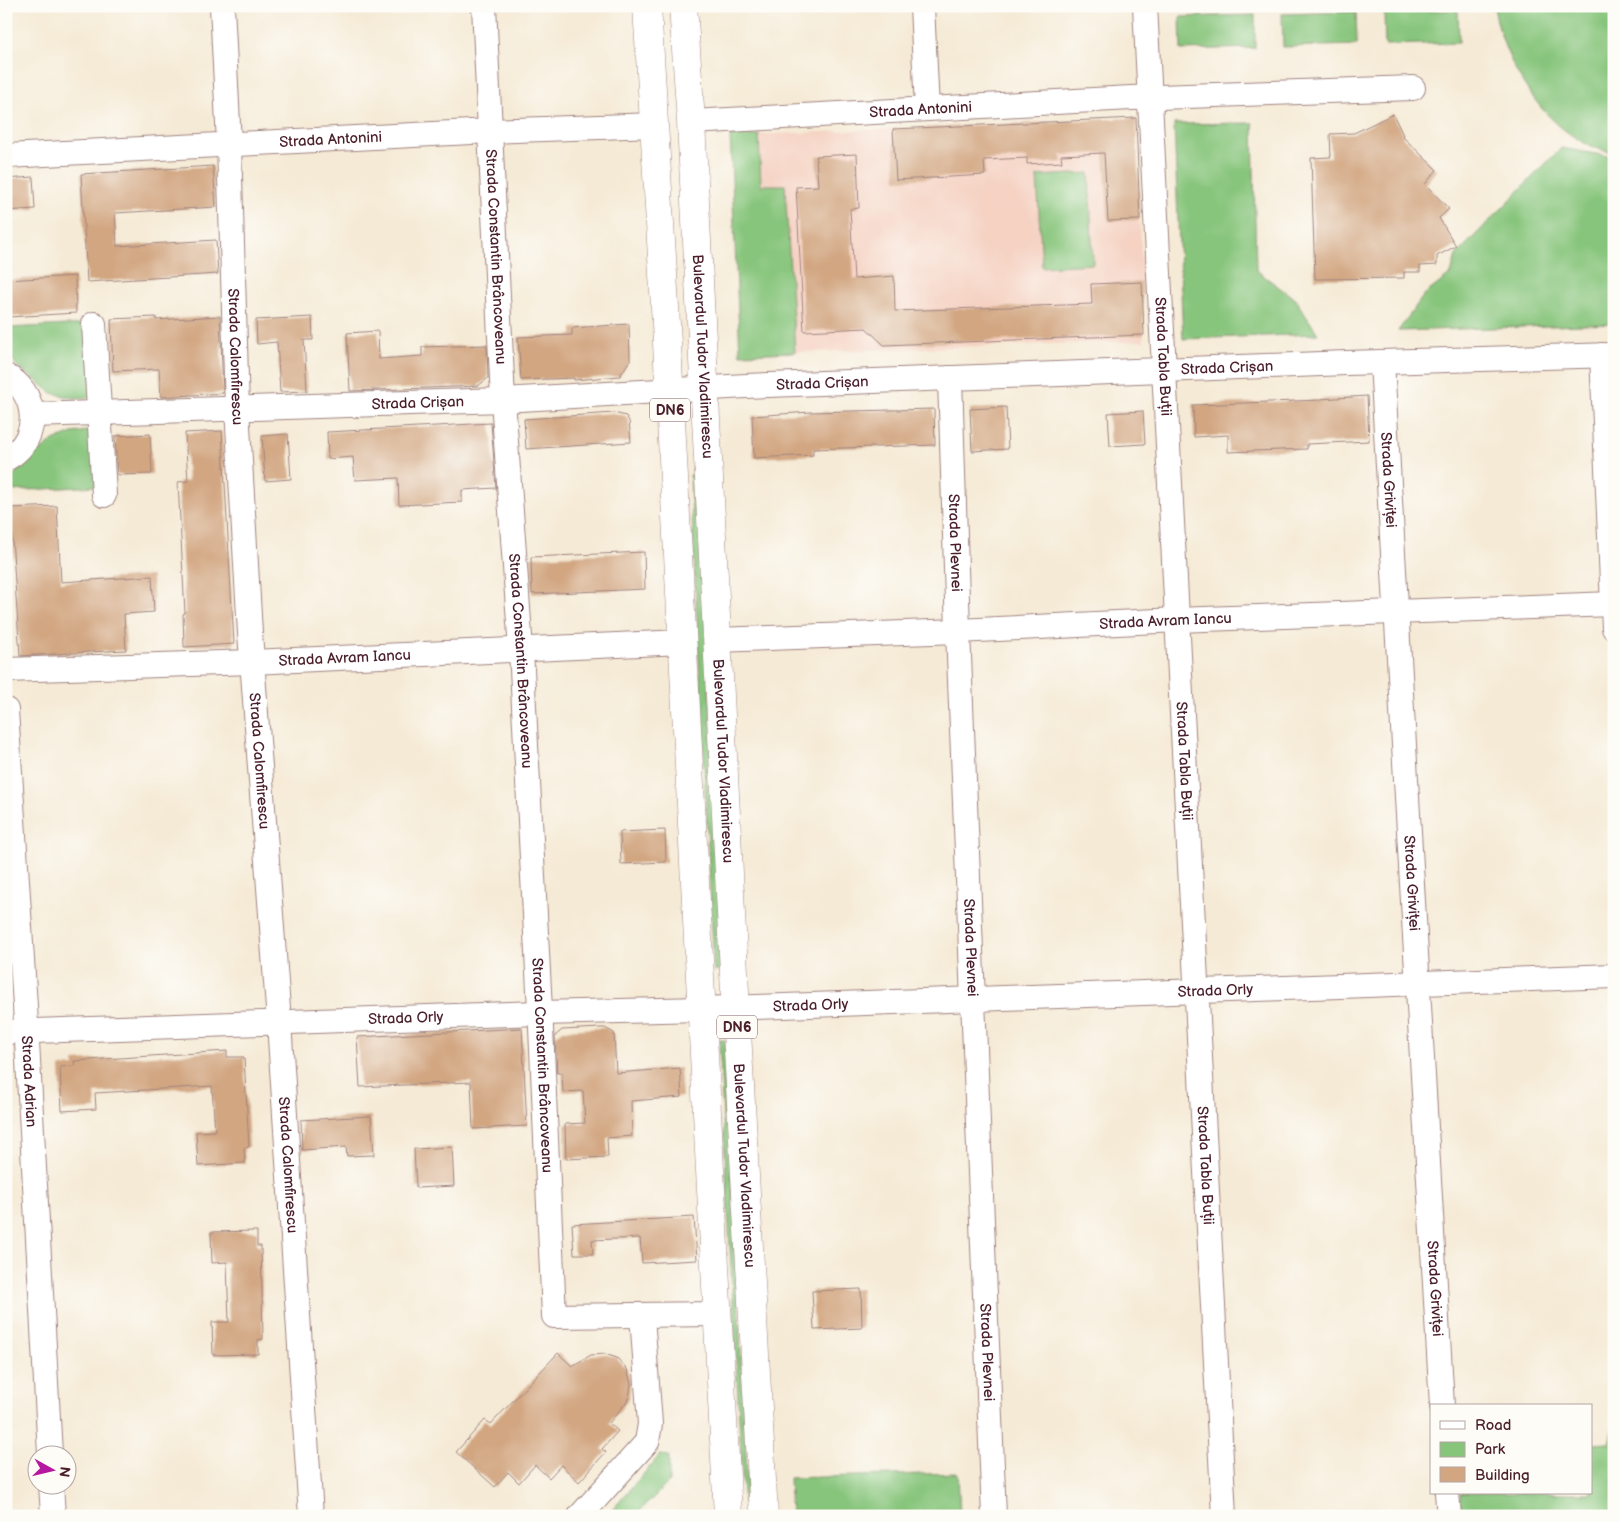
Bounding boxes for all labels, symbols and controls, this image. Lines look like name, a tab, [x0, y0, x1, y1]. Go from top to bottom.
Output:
street label: Strada Antonini	[869, 98, 973, 122]
street label: Strada Antonini	[279, 128, 382, 152]
street label: Strada Constantin Brâncoveanu	[481, 149, 510, 365]
street label: Bulevardul Tudor Vladimirescu	[688, 254, 717, 459]
street label: Strada Calomfirescu	[223, 288, 247, 426]
street label: Strada Tabla Buții	[1150, 297, 1175, 416]
street label: Strada Crișan	[1180, 357, 1274, 379]
street label: Strada Crișan	[776, 372, 869, 395]
street label: Strada Crișan	[371, 392, 464, 414]
road number: DN6	[650, 398, 690, 422]
street label: Strada Griviței	[1376, 431, 1401, 528]
street label: Strada Plevnei	[944, 494, 966, 592]
street label: Strada Constantin Brâncoveanu	[504, 553, 536, 769]
street label: Strada Avram Iancu	[1099, 609, 1232, 634]
street label: Strada Avram Iancu	[278, 646, 411, 671]
street label: Bulevardul Tudor Vladimirescu	[708, 658, 737, 864]
street label: Strada Calomfirescu	[244, 692, 274, 830]
street label: Strada Tabla Buții	[1171, 701, 1197, 821]
street label: Strada Griviței	[1399, 835, 1424, 932]
street label: Strada Plevnei	[959, 898, 982, 997]
street label: Strada Constantin Brâncoveanu	[527, 957, 557, 1173]
street label: Strada Orly	[1177, 980, 1254, 1002]
street label: Strada Orly	[772, 995, 849, 1016]
street label: Strada Orly	[368, 1007, 444, 1029]
road number: DN6	[717, 1016, 757, 1038]
street label: Strada Adrian	[17, 1035, 41, 1128]
street label: Bulevardul Tudor Vladimirescu	[729, 1063, 759, 1268]
street label: Strada Calomfirescu	[274, 1096, 302, 1234]
street label: Strada Tabla Buții	[1193, 1106, 1218, 1225]
street label: Strada Griviței	[1423, 1240, 1447, 1337]
street label: Strada Plevnei	[975, 1303, 998, 1402]
legend	[1430, 1404, 1592, 1494]
text: Road	[1475, 1416, 1511, 1435]
text: Park	[1475, 1440, 1506, 1459]
north arrow	[28, 1444, 78, 1494]
text: N	[55, 1465, 74, 1478]
text: Building	[1475, 1466, 1530, 1485]

